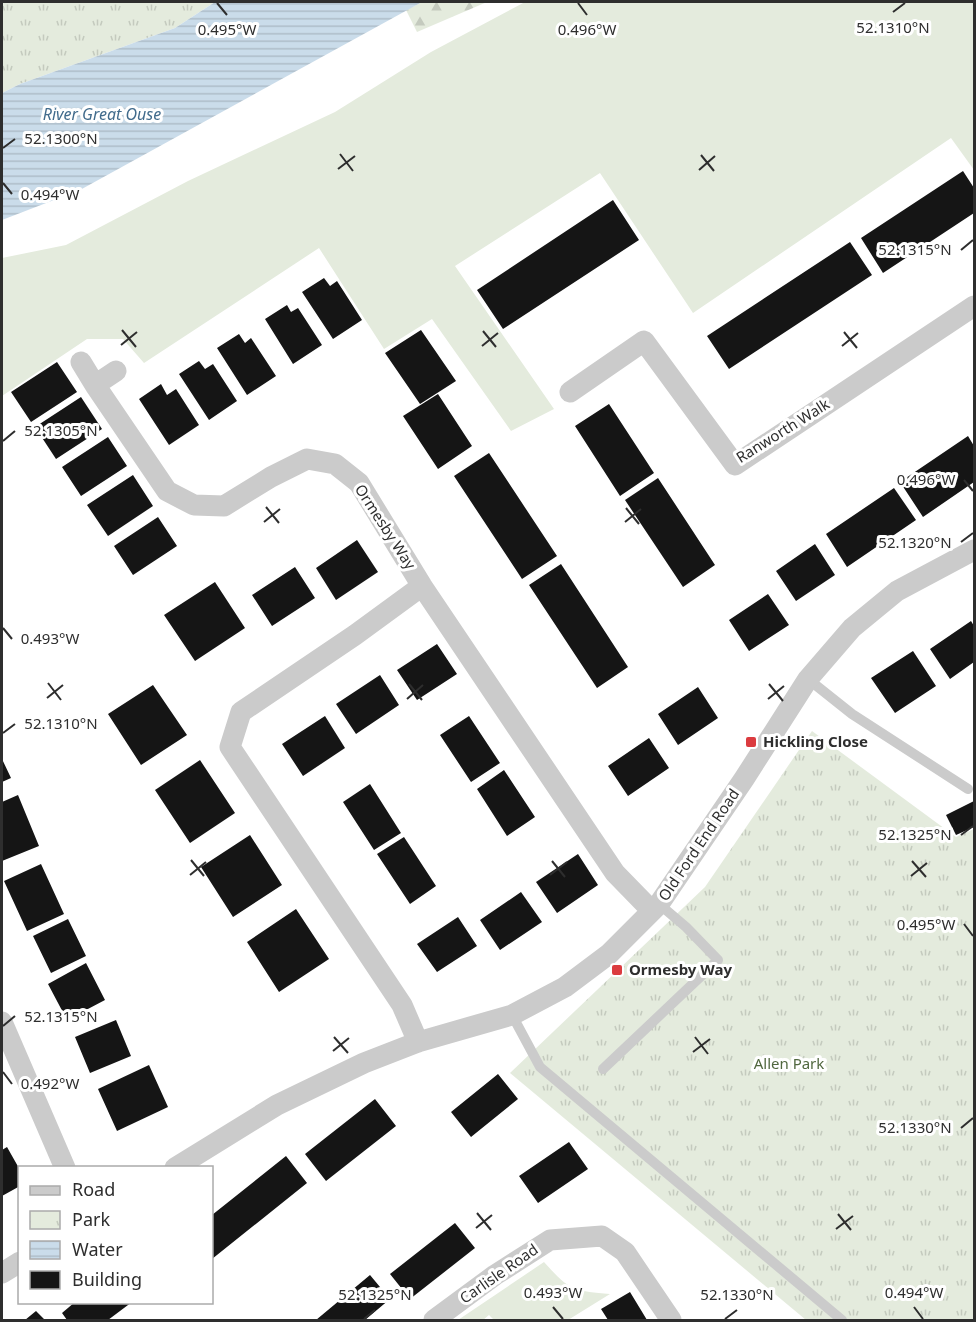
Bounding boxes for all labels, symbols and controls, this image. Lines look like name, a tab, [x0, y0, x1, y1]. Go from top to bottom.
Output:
text: 52.1310°N	[856, 17, 930, 37]
text: 0.495°W	[198, 19, 256, 39]
text: 0.496°W	[558, 19, 616, 39]
water label: River Great Ouse	[43, 103, 161, 125]
text: 52.1300°N	[24, 128, 98, 148]
text: 0.494°W	[21, 184, 79, 204]
text: 52.1315°N	[878, 239, 952, 259]
street label: Ranworth Walk	[732, 393, 833, 467]
text: 52.1305°N	[24, 420, 98, 440]
text: 0.496°W	[897, 469, 955, 489]
street label: Ormesby Way	[351, 480, 421, 573]
text: 52.1320°N	[878, 532, 952, 552]
text: 0.493°W	[21, 628, 79, 648]
text: 52.1310°N	[24, 713, 98, 733]
place label: Hickling Close	[763, 731, 868, 751]
marker: Hickling Close	[744, 735, 758, 749]
street label: Old Ford End Road	[653, 784, 743, 904]
text: 52.1325°N	[878, 824, 952, 844]
text: 0.495°W	[897, 914, 955, 934]
place label: Ormesby Way	[629, 959, 733, 979]
marker: Ormesby Way	[610, 963, 624, 977]
text: 52.1315°N	[24, 1006, 98, 1026]
park label: Allen Park	[754, 1053, 824, 1073]
text: 0.492°W	[21, 1073, 79, 1093]
text: 52.1330°N	[878, 1117, 952, 1137]
legend	[18, 1166, 213, 1304]
text: Road	[72, 1177, 115, 1201]
text: Park	[72, 1207, 110, 1231]
text: Water	[72, 1237, 123, 1261]
street label: Carlisle Road	[455, 1239, 542, 1308]
text: Building	[72, 1267, 142, 1291]
text: 0.493°W	[524, 1282, 582, 1302]
text: 0.494°W	[885, 1282, 943, 1302]
text: 52.1325°N	[338, 1284, 412, 1304]
text: 52.1330°N	[700, 1284, 774, 1304]

